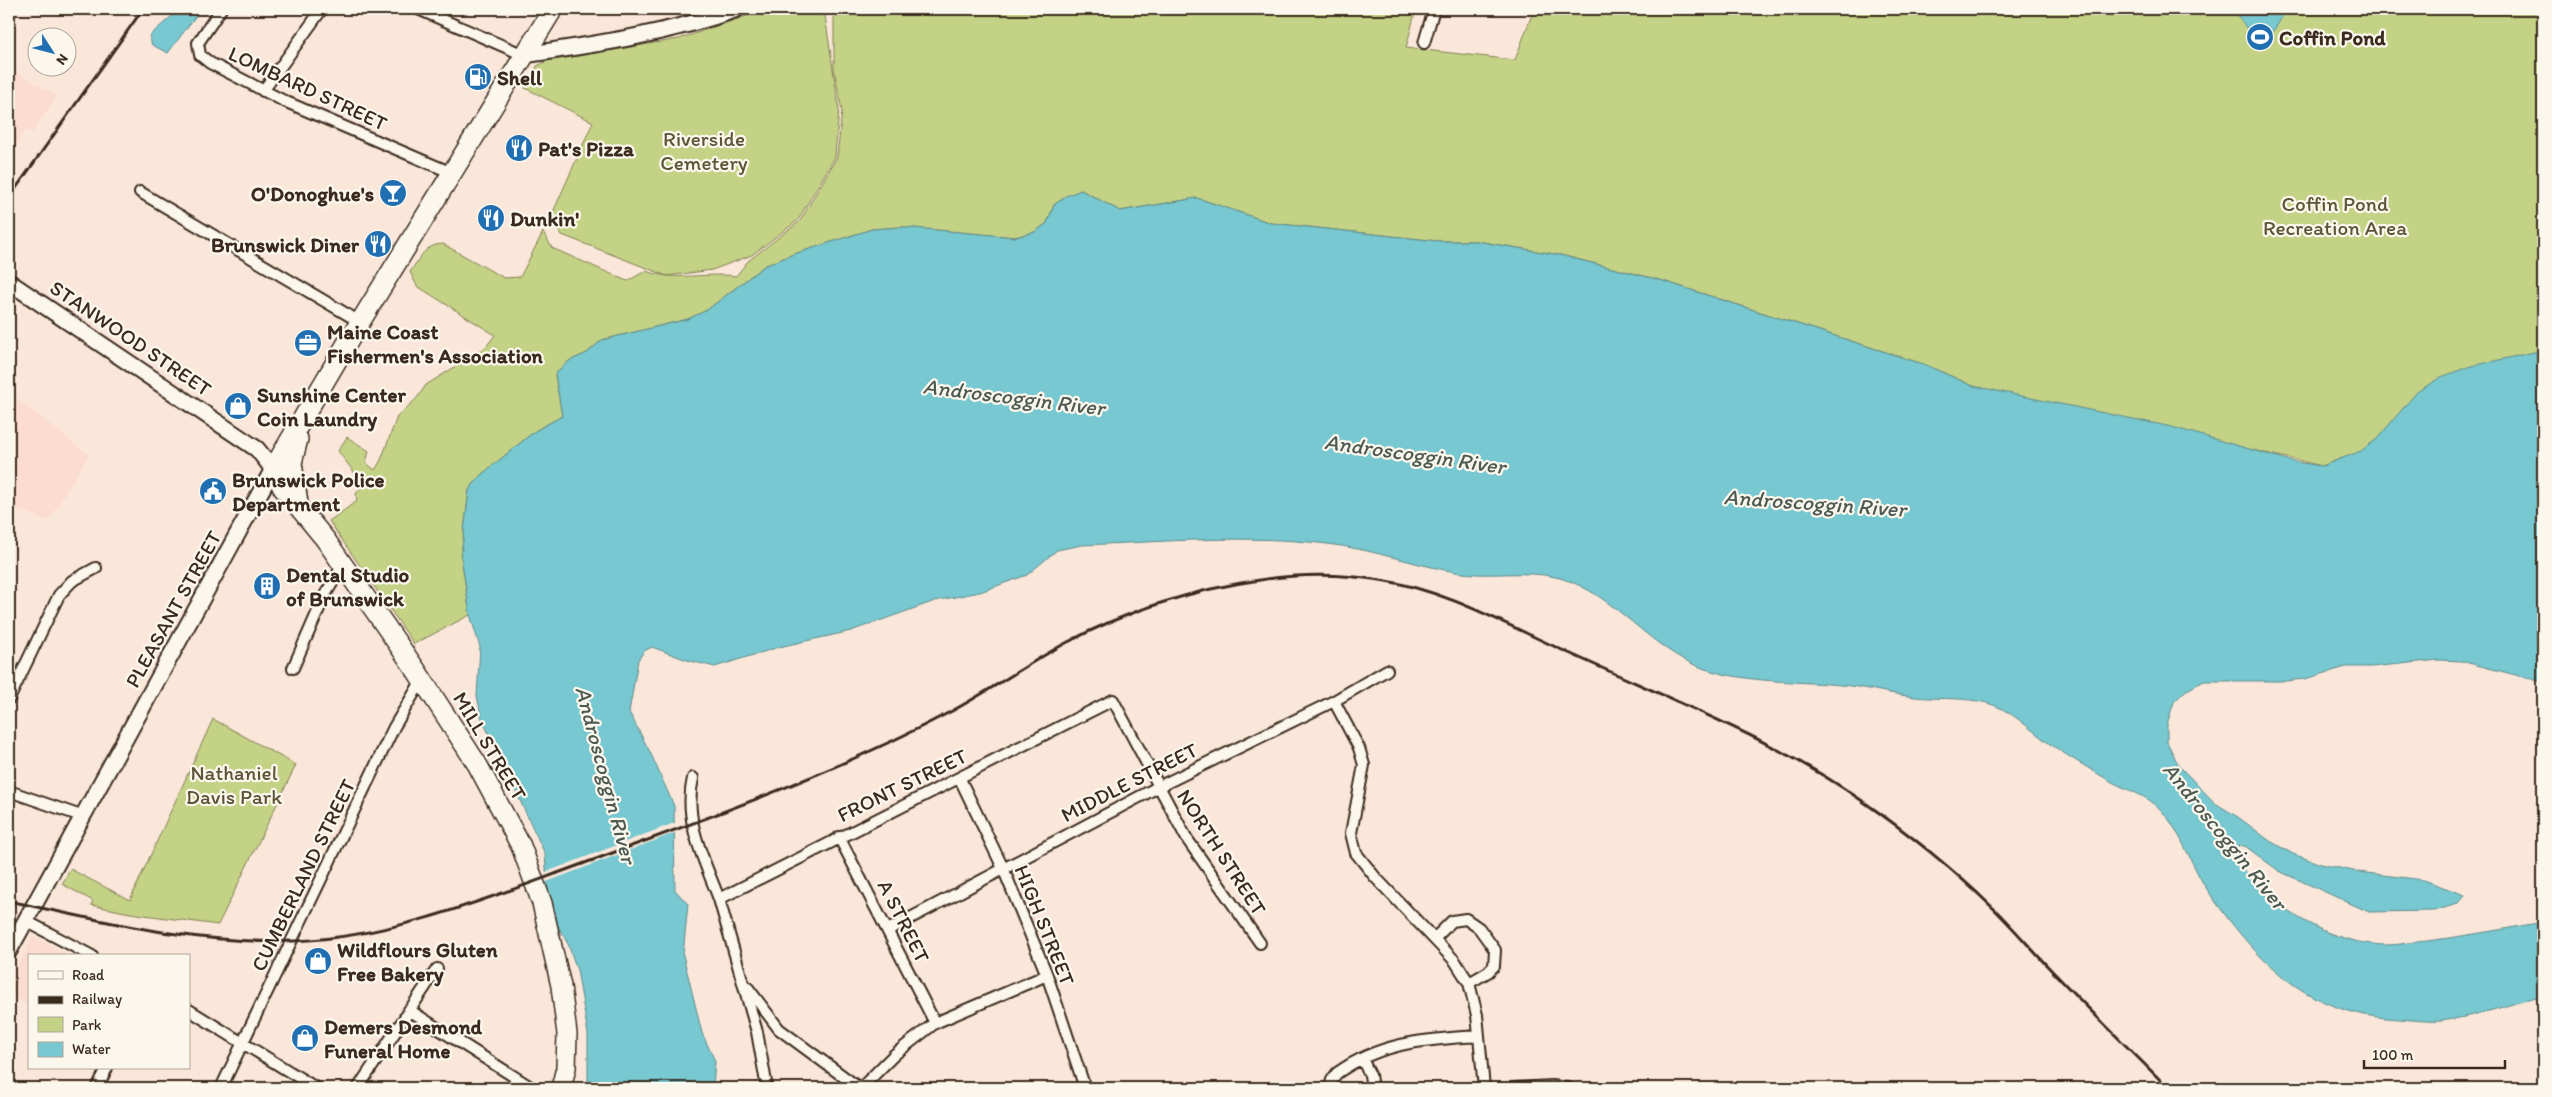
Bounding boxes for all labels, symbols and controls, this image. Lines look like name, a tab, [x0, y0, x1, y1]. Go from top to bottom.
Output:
sports icon: Coffin Pond	[2245, 22, 2275, 52]
place label: Coffin Pond	[2279, 25, 2386, 50]
north arrow	[28, 28, 78, 78]
street label: LOMBARD STREET	[225, 40, 391, 136]
text: N	[52, 51, 72, 68]
fuel station icon: Shell	[463, 62, 493, 92]
place label: Shell	[497, 65, 543, 90]
park label: Riverside Cemetery	[660, 126, 748, 175]
restaurant icon: Pat's Pizza	[504, 133, 534, 163]
place label: Pat's Pizza	[538, 136, 635, 161]
bar icon: O'Donoghue's	[378, 178, 408, 208]
place label: O'Donoghue's	[251, 181, 374, 207]
park label: Coffin Pond Recreation Area	[2263, 191, 2407, 240]
restaurant icon: Dunkin'	[476, 203, 506, 233]
place label: Dunkin'	[510, 206, 579, 231]
restaurant icon: Brunswick Diner	[363, 229, 393, 259]
place label: Brunswick Diner	[211, 232, 360, 257]
street label: STANWOOD STREET	[46, 275, 217, 401]
place label: Maine Coast Fishermen's Association	[327, 319, 544, 368]
office icon: Maine Coast Fishermen's Association	[293, 328, 323, 358]
water label: Androscoggin River	[922, 372, 1108, 422]
place label: Sunshine Center Coin Laundry	[257, 382, 406, 432]
shop icon: Sunshine Center Coin Laundry	[223, 391, 253, 421]
water label: Androscoggin River	[1323, 428, 1509, 480]
place label: Brunswick Police Department	[232, 467, 385, 517]
public building icon: Brunswick Police Department	[198, 476, 228, 506]
water label: Androscoggin River	[1723, 483, 1909, 523]
street label: PLEASANT STREET	[120, 526, 227, 692]
place label: Dental Studio of Brunswick	[286, 562, 410, 611]
building icon: Dental Studio of Brunswick	[252, 571, 282, 601]
water label: Androscoggin River	[569, 683, 643, 869]
street label: MILL STREET	[448, 687, 532, 805]
street label: MIDDLE STREET	[1057, 737, 1202, 827]
street label: FRONT STREET	[833, 743, 971, 827]
water label: Androscoggin River	[2157, 757, 2294, 917]
park label: Nathaniel Davis Park	[186, 760, 282, 809]
street label: CUMBERLAND STREET	[246, 775, 361, 975]
street label: NORTH STREET	[1172, 784, 1272, 920]
street label: HIGH STREET	[1009, 861, 1081, 989]
street label: A STREET	[872, 875, 936, 967]
place label: Wildflours Gluten Free Bakery	[337, 937, 498, 987]
shop icon: Wildflours Gluten Free Bakery	[303, 946, 333, 976]
legend	[28, 954, 190, 1070]
text: Road	[72, 966, 105, 984]
text: Railway	[72, 990, 122, 1008]
place label: Demers Desmond Funeral Home	[324, 1014, 483, 1063]
text: Park	[72, 1016, 102, 1034]
shop icon: Demers Desmond Funeral Home	[290, 1023, 320, 1053]
scale bar	[2364, 1037, 2506, 1069]
text: Water	[72, 1040, 111, 1058]
text: 100 m	[2372, 1046, 2414, 1064]

